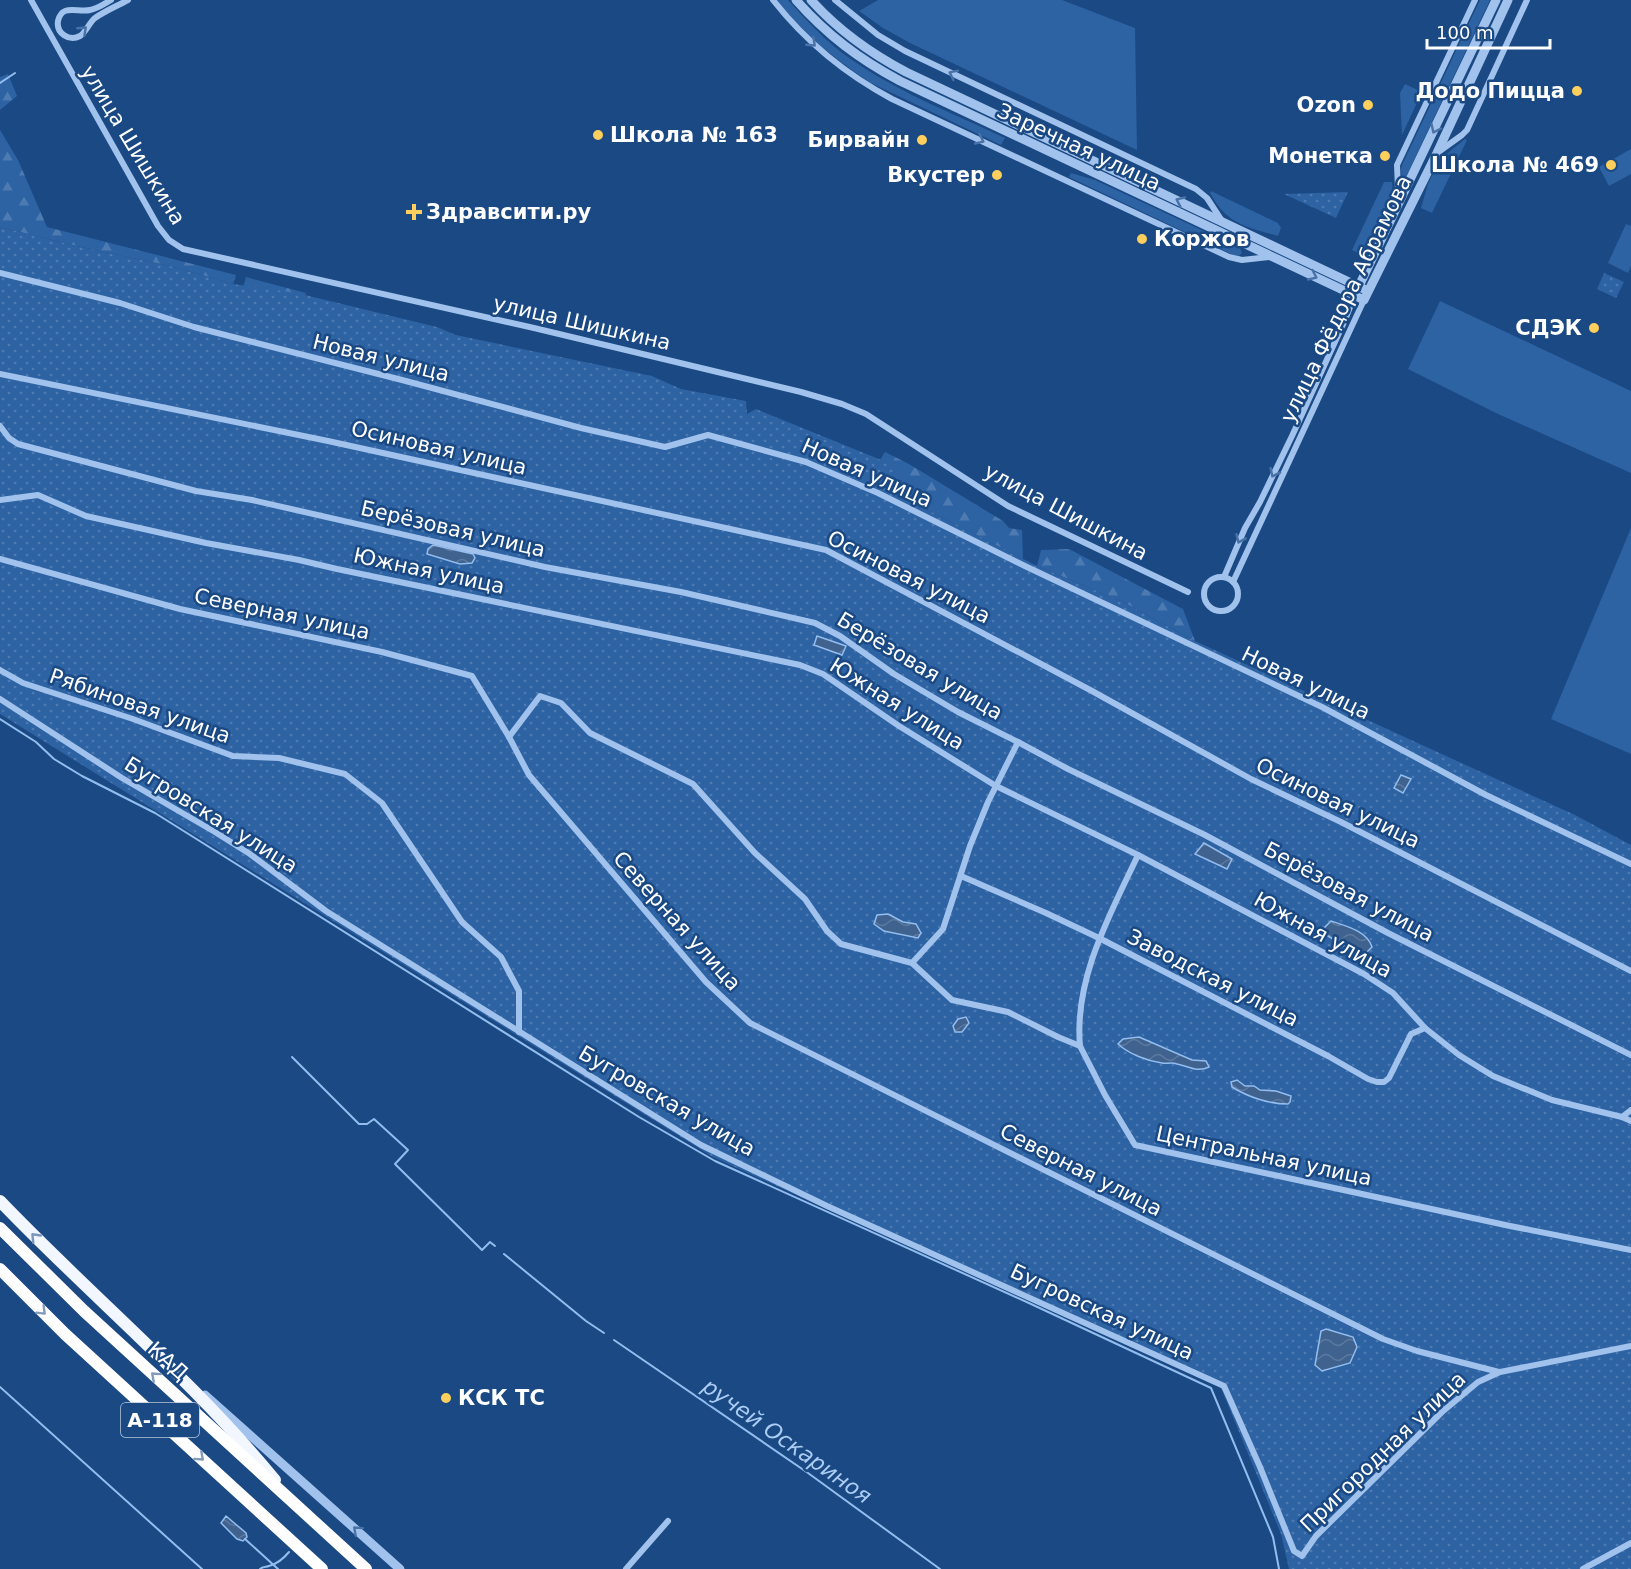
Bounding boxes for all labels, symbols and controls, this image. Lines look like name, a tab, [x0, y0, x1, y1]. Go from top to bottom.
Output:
scale bar	[1427, 12, 1550, 50]
text: 100 m	[1436, 22, 1494, 43]
one-way arrow	[77, 26, 87, 37]
one-way arrow	[805, 36, 816, 47]
street label: улица Шишкина	[76, 61, 190, 229]
one-way arrow	[948, 70, 959, 82]
place label: Додо Пицца	[1416, 79, 1565, 103]
marker: Додо Пицца	[1570, 84, 1584, 98]
place label: Ozon	[1297, 93, 1356, 117]
marker: Ozon	[1361, 98, 1375, 112]
street label: Заречная улица	[993, 99, 1165, 195]
one-way arrow	[1430, 122, 1442, 133]
place label: Школа № 163	[610, 123, 778, 147]
marker: Школа № 163	[591, 128, 605, 142]
place label: Бирвайн	[808, 128, 910, 152]
marker: Бирвайн	[915, 133, 929, 147]
one-way arrow	[973, 133, 984, 145]
place label: Монетка	[1268, 144, 1373, 168]
marker: Монетка	[1378, 149, 1392, 163]
place label: Школа № 469	[1431, 153, 1599, 177]
marker: Школа № 469	[1604, 158, 1618, 172]
place label: Вкустер	[887, 163, 985, 187]
marker: Вкустер	[990, 168, 1004, 182]
street label: улица Фёдора Абрамова	[1276, 171, 1416, 427]
one-way arrow	[1175, 197, 1186, 209]
place label: Здравсити.ру	[426, 200, 591, 224]
marker: Здравсити.ру	[407, 205, 421, 219]
place label: Коржов	[1154, 227, 1249, 251]
marker: Коржов	[1135, 232, 1149, 246]
one-way arrow	[1306, 269, 1317, 281]
street label: улица Шишкина	[491, 291, 673, 355]
place label: СДЭК	[1515, 316, 1582, 340]
marker: СДЭК	[1587, 321, 1601, 335]
street label: Новая улица	[310, 329, 452, 387]
street label: Осиновая улица	[349, 416, 529, 480]
street label: Новая улица	[798, 434, 936, 512]
street label: улица Шишкина	[980, 459, 1152, 565]
one-way arrow	[1270, 467, 1281, 477]
street label: Берёзовая улица	[358, 496, 548, 562]
street label: Осиновая улица	[824, 526, 994, 628]
one-way arrow	[1235, 532, 1247, 543]
street label: Южная улица	[351, 543, 507, 599]
street label: Северная улица	[192, 584, 372, 644]
street label: Берёзовая улица	[833, 607, 1007, 725]
street label: Новая улица	[1238, 642, 1374, 724]
street label: Южная улица	[825, 653, 969, 755]
street label: Рябиновая улица	[46, 664, 234, 748]
street label: Бугровская улица	[120, 752, 302, 878]
street label: Осиновая улица	[1252, 753, 1424, 853]
street label: Берёзовая улица	[1260, 837, 1438, 947]
street label: Северная улица	[608, 847, 746, 995]
street label: Южная улица	[1250, 887, 1396, 983]
street label: Заводская улица	[1123, 924, 1303, 1032]
street label: Бугровская улица	[575, 1041, 759, 1161]
street label: Северная улица	[996, 1119, 1166, 1221]
street label: Центральная улица	[1154, 1121, 1374, 1191]
one-way arrow	[31, 1234, 42, 1244]
street label: Бугровская улица	[1007, 1259, 1197, 1365]
one-way arrow	[34, 1303, 45, 1314]
street label: КАД	[143, 1337, 193, 1385]
street label: Пригородная улица	[1296, 1367, 1470, 1537]
one-way arrow	[151, 1372, 162, 1383]
water label: ручей Оскариноя	[697, 1373, 876, 1509]
place label: КСК ТС	[458, 1386, 545, 1410]
marker: КСК ТС	[439, 1391, 453, 1405]
road number: А-118	[121, 1403, 199, 1437]
one-way arrow	[193, 1450, 204, 1461]
one-way arrow	[353, 1526, 363, 1537]

